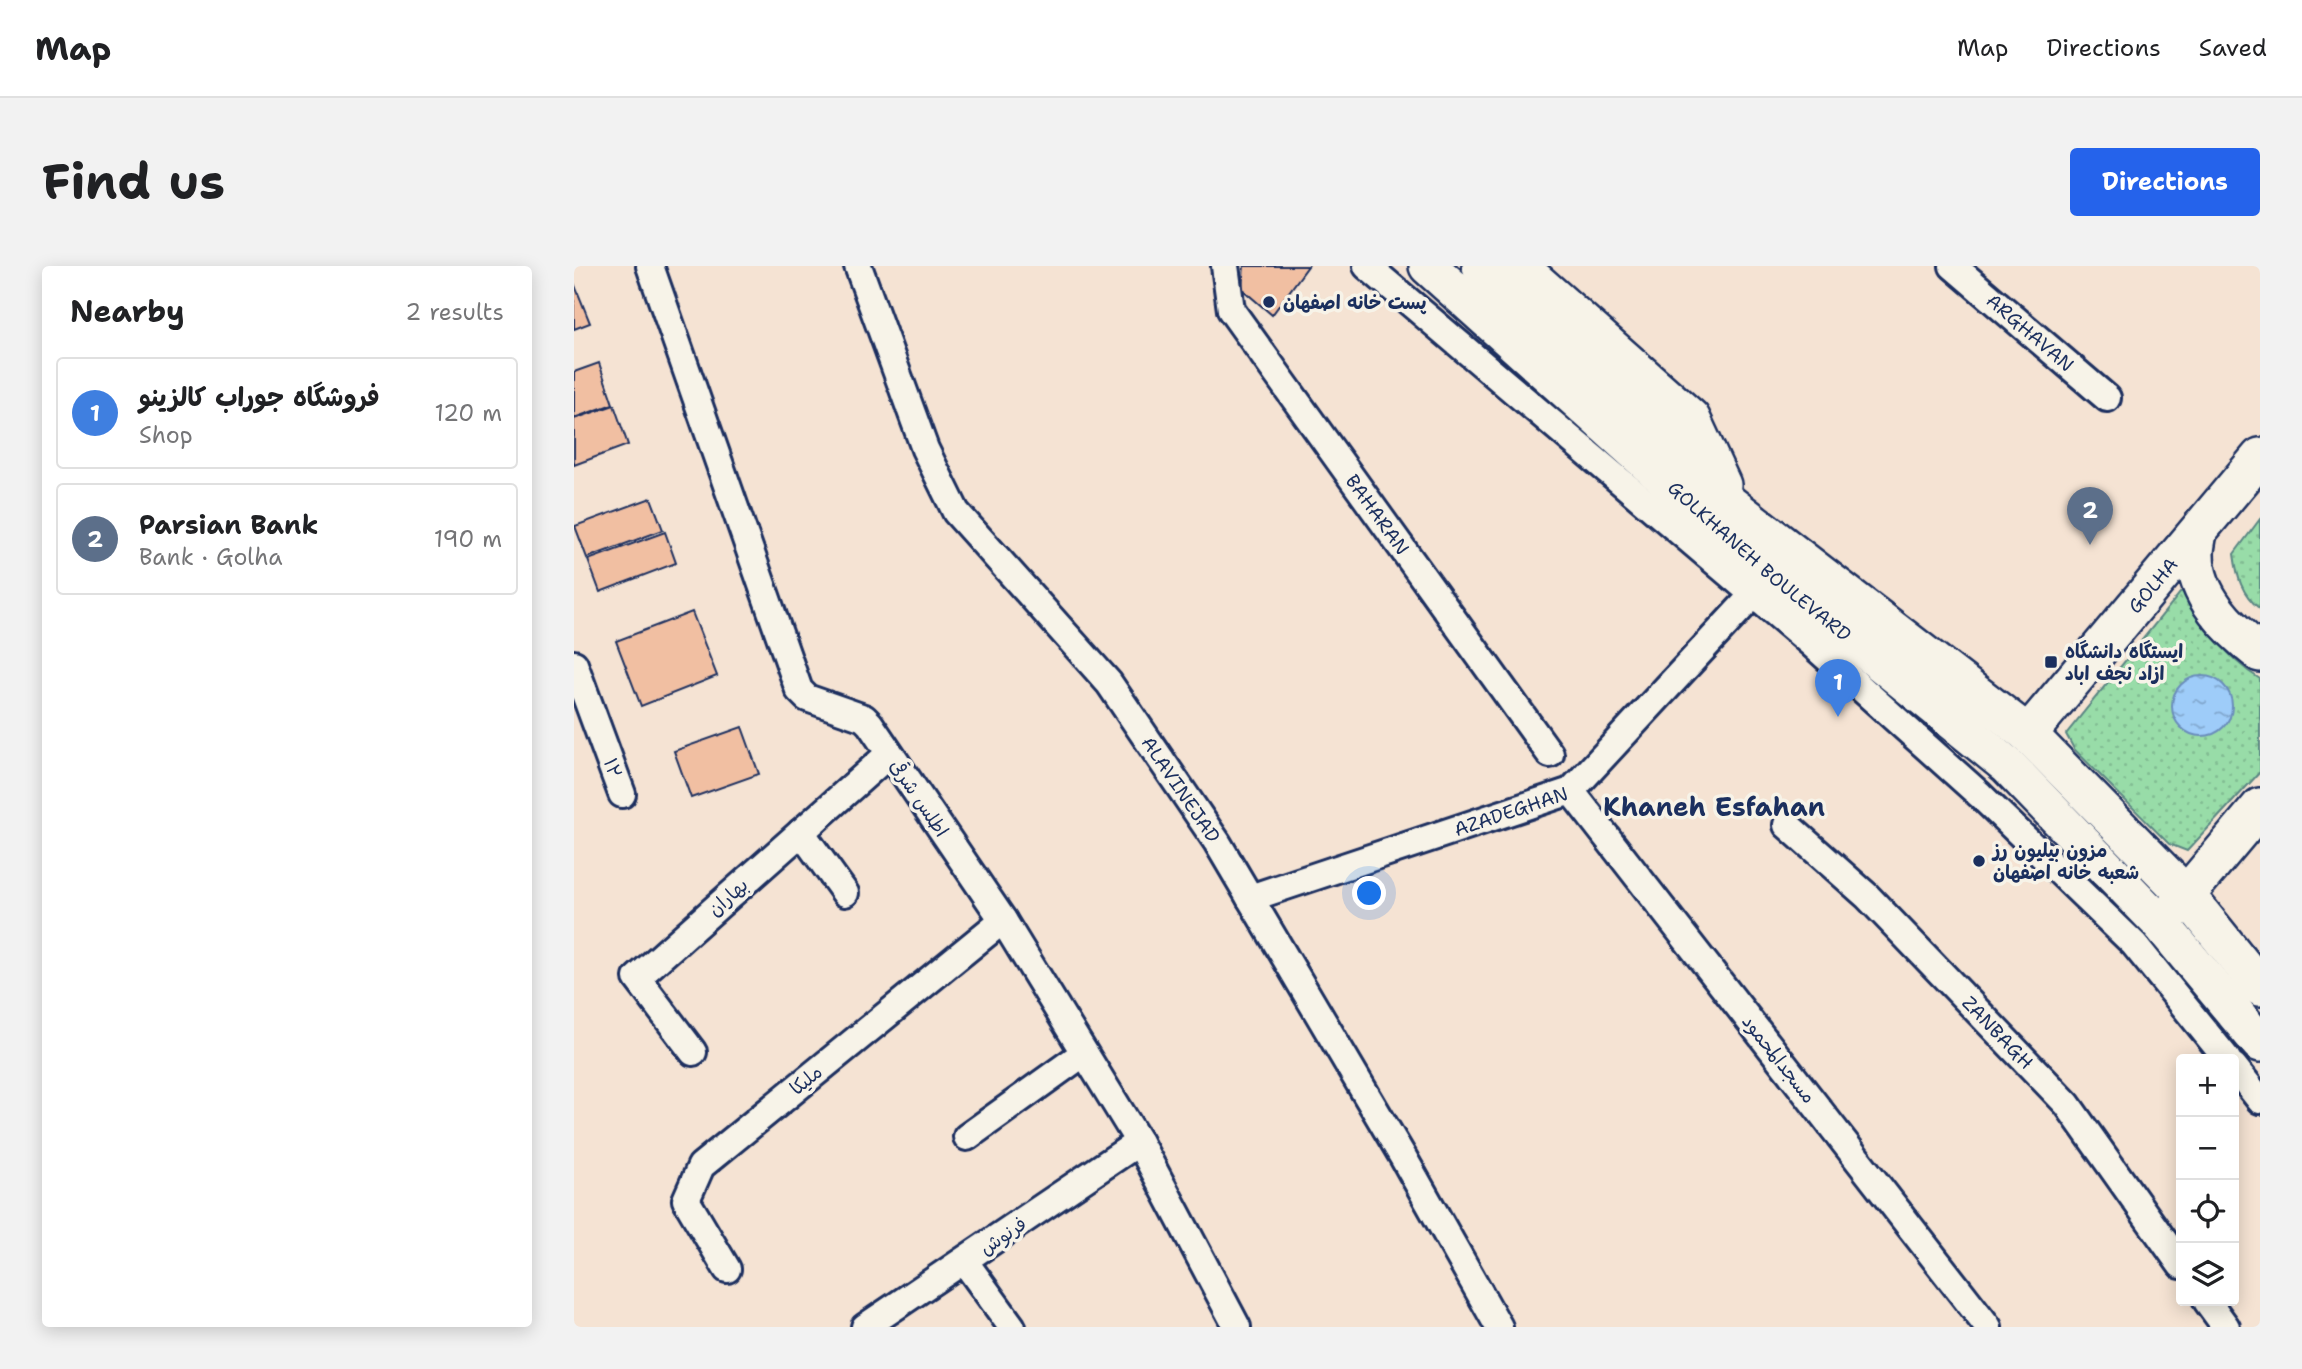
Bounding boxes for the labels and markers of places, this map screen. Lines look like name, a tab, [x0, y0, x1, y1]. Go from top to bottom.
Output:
place label: پست خانه اصفهان	[1283, 290, 1427, 315]
marker: پست خانه اصفهان	[1261, 294, 1277, 310]
pin: 2	[2067, 487, 2113, 545]
place label: ایستگاه دانشگاه ازاد نجف اباد	[2065, 639, 2183, 686]
marker: ایستگاه دانشگاه ازاد نجف اباد	[2043, 654, 2059, 670]
pin: 1	[1815, 659, 1861, 717]
place label: مزون بیلیون رز شعبه خانه اصفهان	[1991, 838, 2139, 885]
marker: مزون بیلیون رز شعبه خانه اصفهان	[1971, 853, 1987, 869]

